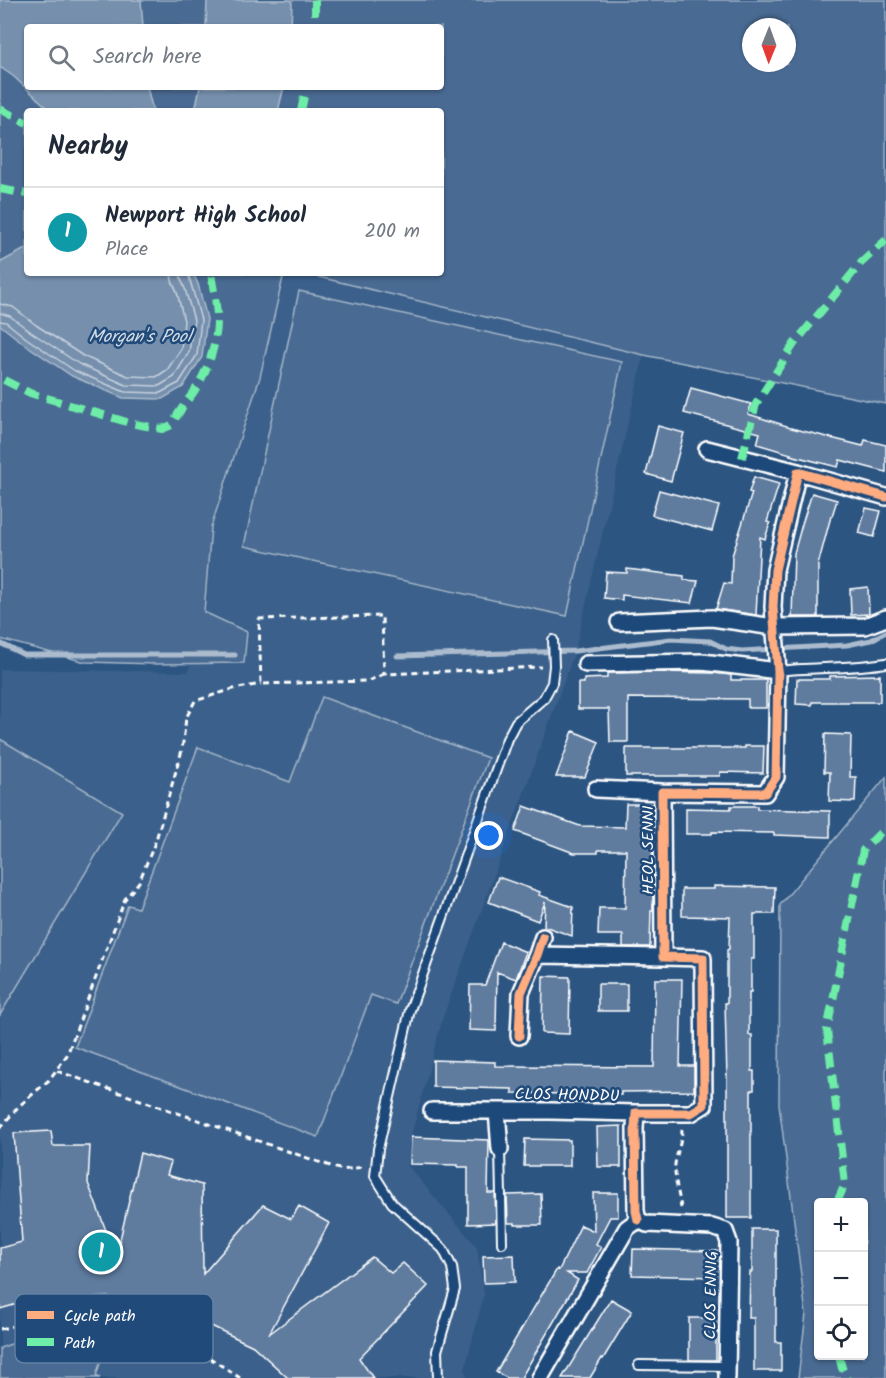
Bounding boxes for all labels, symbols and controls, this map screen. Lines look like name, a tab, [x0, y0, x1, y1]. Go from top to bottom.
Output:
north arrow	[742, 18, 796, 72]
search box	[24, 24, 444, 90]
text: Search here	[93, 40, 201, 75]
icon: search	[45, 41, 78, 74]
text: Nearby	[48, 126, 128, 168]
text: Newport High School	[105, 199, 306, 234]
text: 1	[64, 216, 71, 248]
text: 200 m	[364, 216, 420, 248]
text: Place	[105, 234, 148, 266]
water label: Morgan's Pool	[89, 323, 195, 352]
street label: HEOL SENNI	[636, 805, 661, 895]
your location	[474, 821, 503, 850]
street label: CLOS HONDDU	[514, 1082, 620, 1109]
map controls	[814, 1198, 868, 1360]
button: +	[814, 1198, 868, 1252]
pin: 1	[82, 1230, 120, 1274]
street label: CLOS ENNIG	[698, 1250, 725, 1340]
button: −	[814, 1252, 868, 1306]
legend	[15, 1294, 213, 1363]
text: Cycle path	[64, 1304, 136, 1329]
button: locate	[814, 1306, 868, 1360]
text: Path	[64, 1331, 95, 1356]

